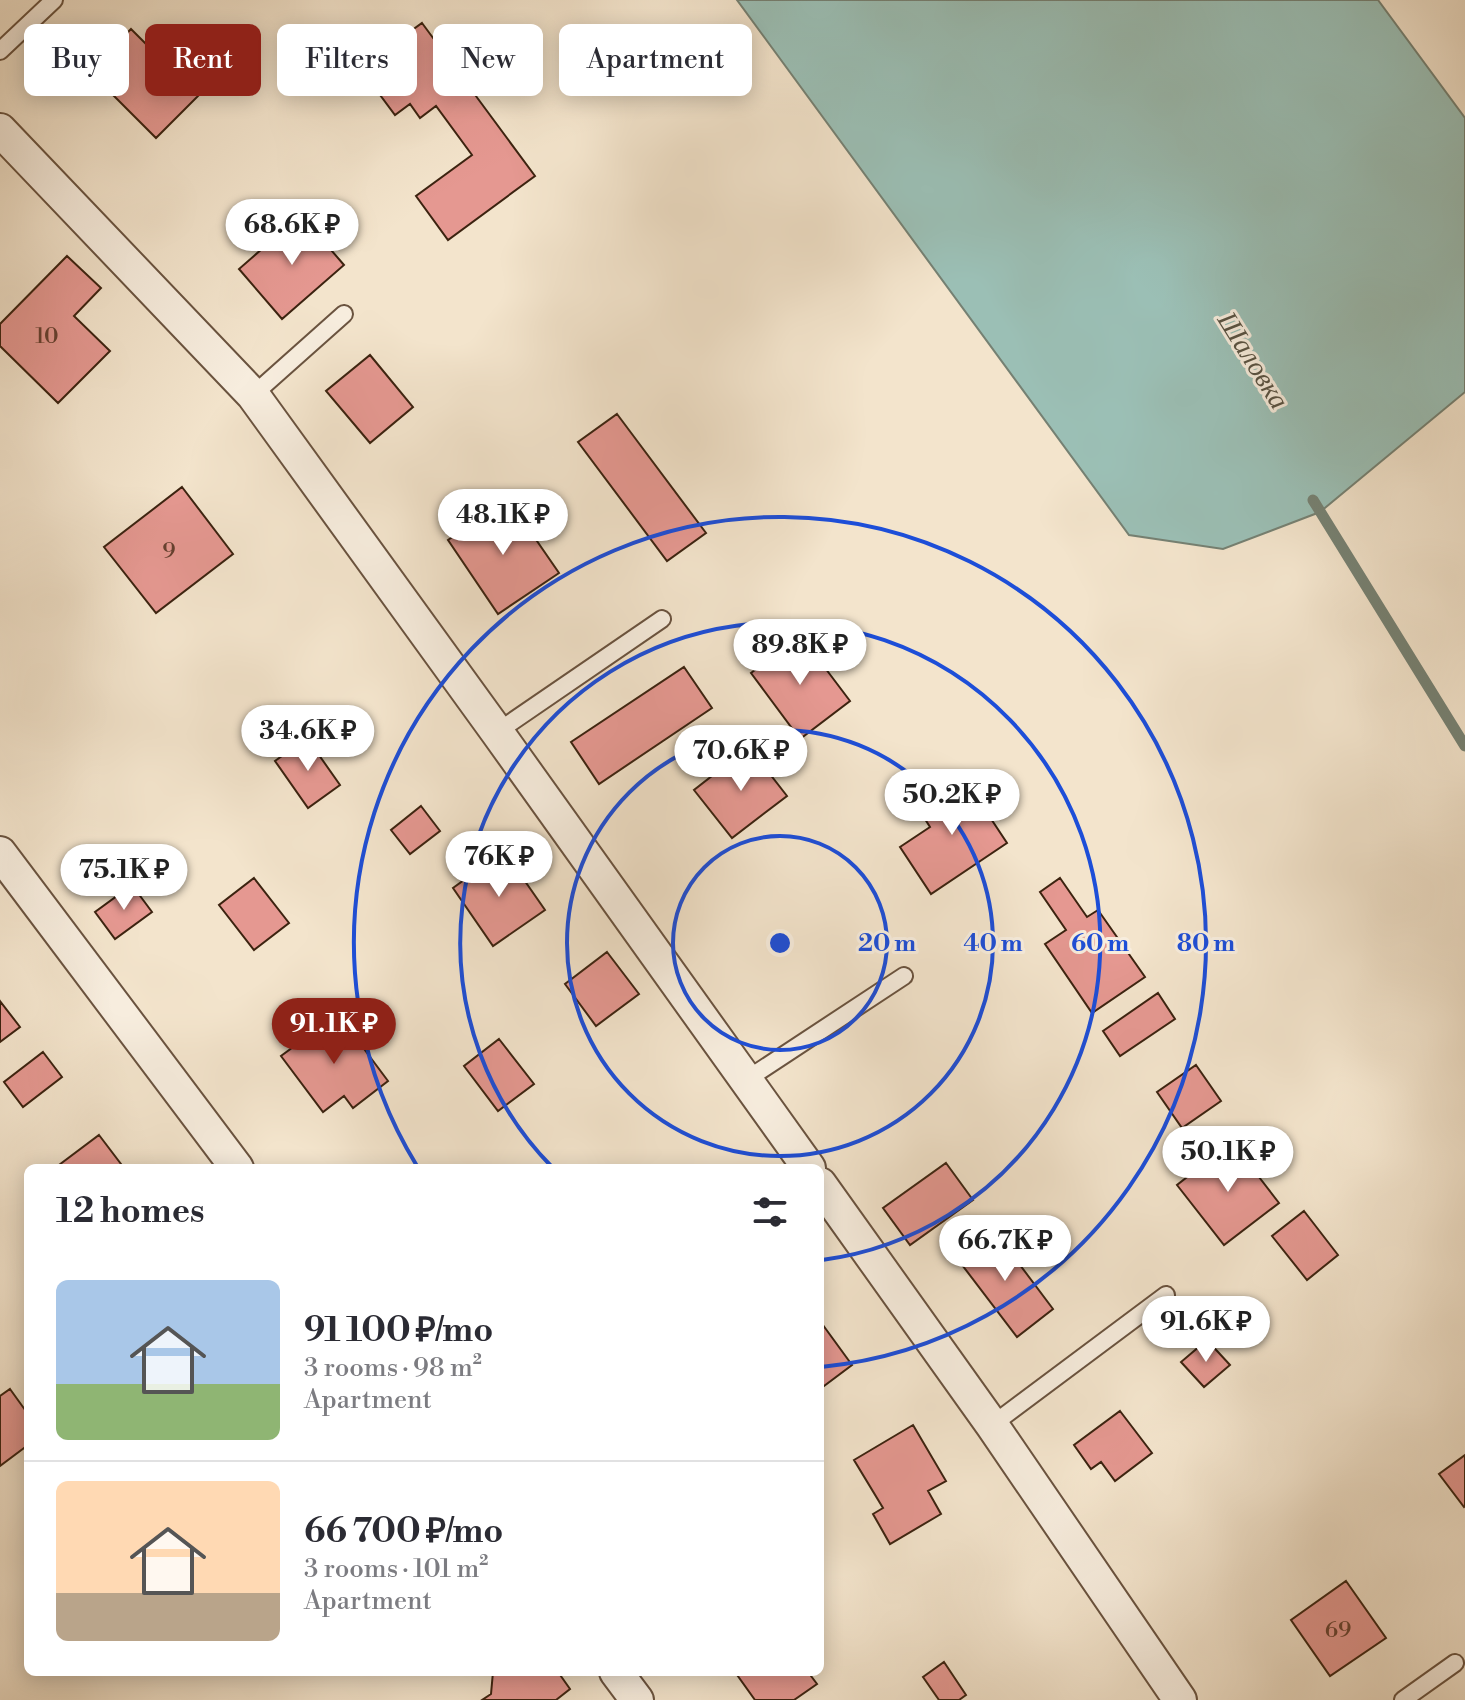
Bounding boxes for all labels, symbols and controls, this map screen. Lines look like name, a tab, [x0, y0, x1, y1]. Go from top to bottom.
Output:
chip: Buy	[24, 24, 129, 96]
chip: Rent	[145, 24, 261, 96]
chip: Filters	[277, 24, 417, 96]
chip: New	[433, 24, 543, 96]
chip: Apartment	[559, 24, 752, 96]
pin: 68.6K ₽	[218, 199, 366, 267]
text: 68.6K ₽	[244, 209, 340, 241]
water label: Шаловка	[1209, 305, 1296, 416]
house number: 10	[35, 323, 59, 350]
pin: 48.1K ₽	[429, 489, 577, 557]
text: 48.1K ₽	[456, 499, 550, 531]
house number: 9	[162, 538, 176, 565]
pin: 89.8K ₽	[726, 619, 874, 687]
text: 89.8K ₽	[751, 629, 849, 661]
pin: 34.6K ₽	[234, 705, 382, 773]
text: 34.6K ₽	[259, 715, 357, 747]
pin: 70.6K ₽	[667, 725, 815, 793]
text: 70.6K ₽	[692, 735, 790, 767]
pin: 50.2K ₽	[878, 769, 1026, 837]
text: 50.2K ₽	[903, 779, 1001, 811]
pin: 76K ₽	[443, 831, 555, 899]
text: 76K ₽	[464, 841, 534, 873]
pin: 75.1K ₽	[50, 844, 198, 912]
text: 75.1K ₽	[78, 854, 170, 886]
centre of rings	[766, 929, 794, 957]
text: 20 m	[858, 929, 916, 959]
text: 40 m	[963, 929, 1023, 959]
text: 60 m	[1071, 929, 1129, 959]
text: 80 m	[1177, 929, 1235, 959]
pin: 91.1K ₽	[260, 998, 408, 1066]
text: 91.1K ₽	[290, 1008, 378, 1040]
pin: 50.1K ₽	[1154, 1126, 1302, 1194]
text: 50.1K ₽	[1180, 1136, 1276, 1168]
icon: filters	[748, 1190, 792, 1234]
text: 12 homes	[56, 1191, 205, 1233]
pin: 66.7K ₽	[931, 1215, 1079, 1283]
text: 66.7K ₽	[957, 1225, 1053, 1257]
pin: 91.6K ₽	[1132, 1296, 1280, 1364]
text: 91.6K ₽	[1160, 1306, 1252, 1338]
text: 91 100 ₽/mo	[304, 1310, 493, 1352]
icon: home	[120, 1312, 216, 1408]
text: 3 rooms · 98 m²	[304, 1352, 482, 1384]
text: Apartment	[304, 1384, 432, 1416]
text: 66 700 ₽/mo	[304, 1511, 503, 1553]
icon: home	[120, 1513, 216, 1609]
text: 3 rooms · 101 m²	[304, 1553, 488, 1585]
text: Apartment	[304, 1585, 432, 1617]
house number: 69	[1325, 1617, 1351, 1644]

